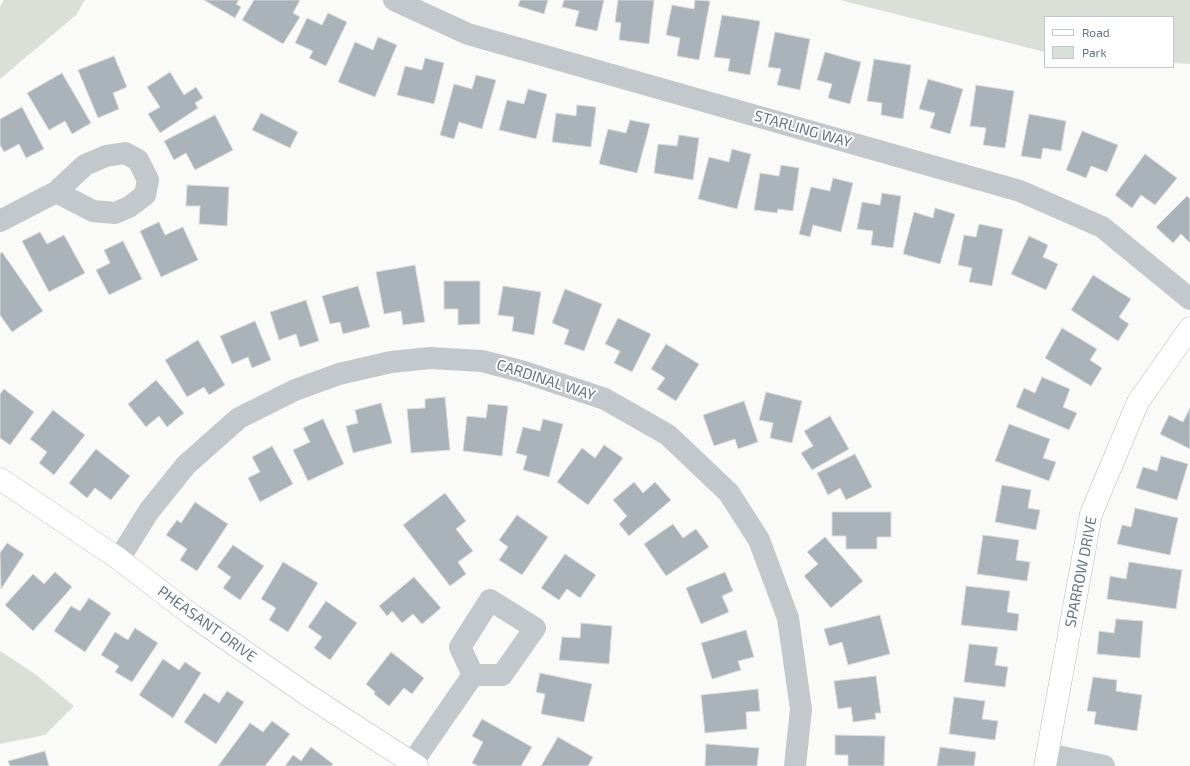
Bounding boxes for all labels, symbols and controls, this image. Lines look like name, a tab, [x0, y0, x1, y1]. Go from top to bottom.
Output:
legend	[1044, 16, 1174, 68]
text: Road	[1082, 25, 1110, 39]
text: Park	[1082, 45, 1107, 59]
street label: STARLING WAY	[752, 106, 854, 152]
street label: CARDINAL WAY	[494, 356, 598, 404]
street label: SPARROW DRIVE	[1061, 515, 1101, 629]
street label: PHEASANT DRIVE	[154, 582, 260, 666]

